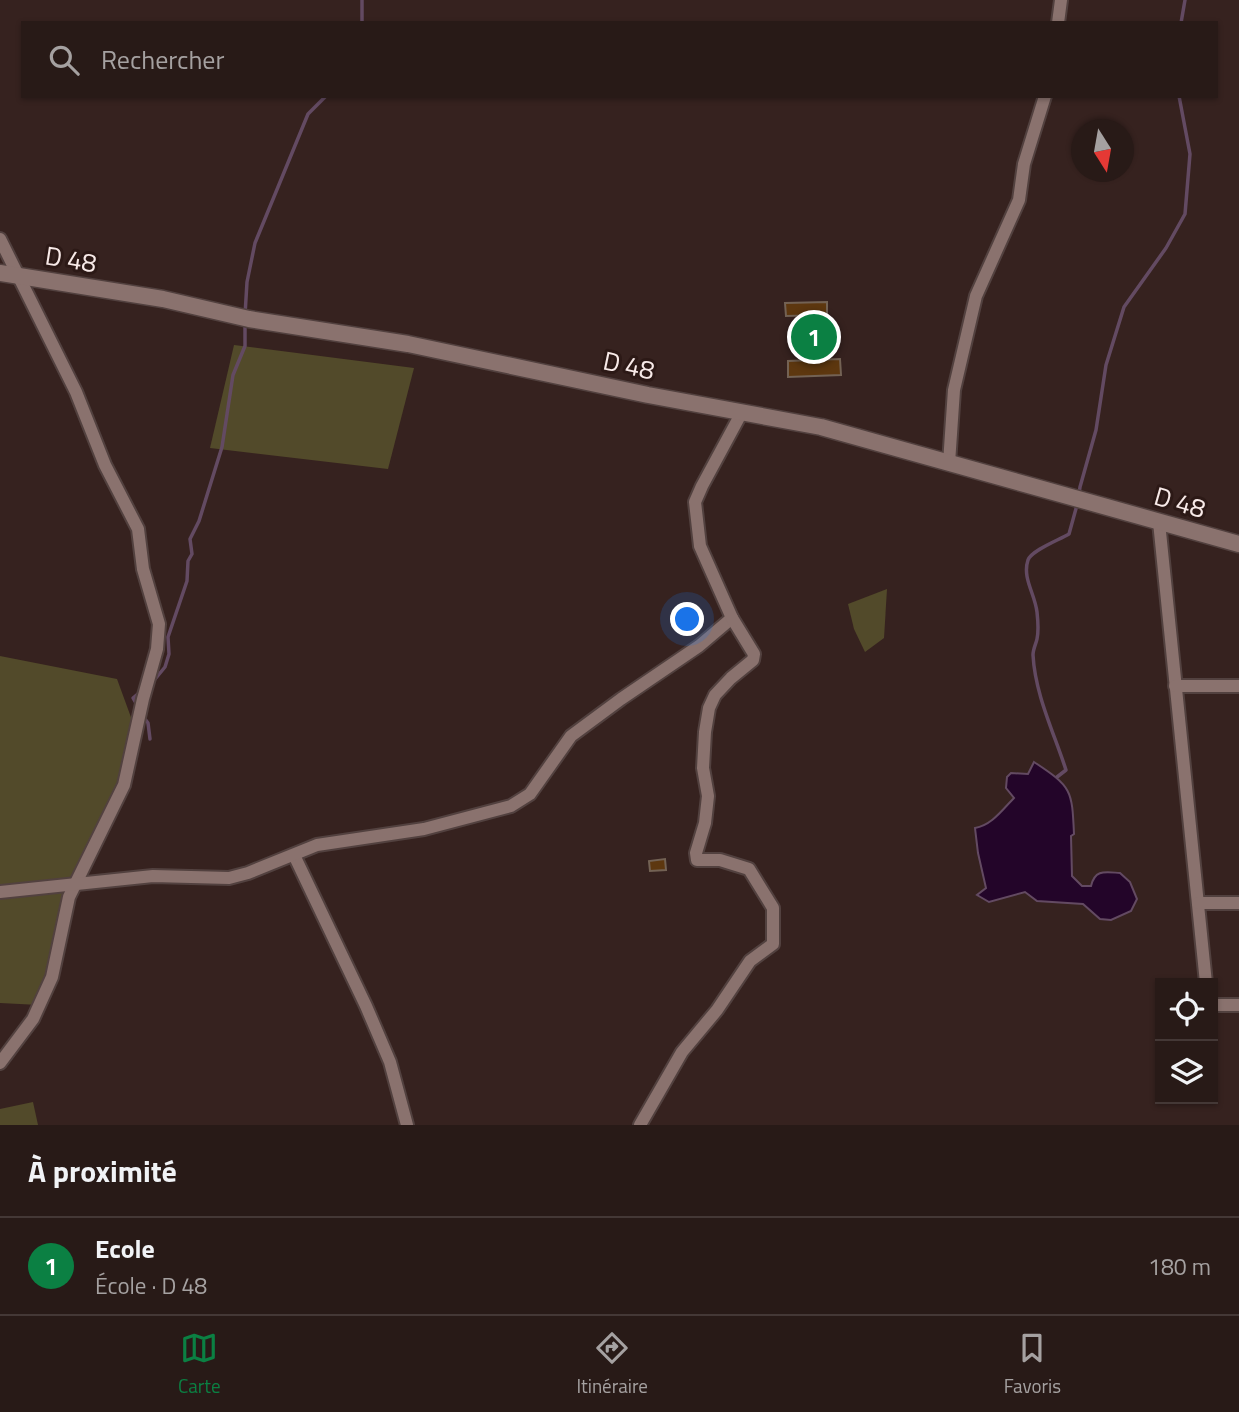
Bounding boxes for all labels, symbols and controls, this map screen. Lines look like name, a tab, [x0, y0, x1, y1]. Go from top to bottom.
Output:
search box	[21, 21, 1218, 98]
text: Rechercher	[101, 40, 225, 79]
icon: search	[45, 41, 83, 79]
north arrow	[1071, 119, 1134, 182]
street label: D 48	[42, 236, 100, 282]
pin: 1	[791, 311, 837, 363]
street label: D 48	[600, 341, 658, 389]
street label: D 48	[1150, 476, 1210, 528]
your location	[670, 602, 704, 636]
map controls	[1155, 978, 1218, 1104]
button: locate	[1155, 978, 1218, 1041]
button: layers	[1155, 1041, 1218, 1104]
text: À proximité	[28, 1148, 177, 1194]
text: Ecole	[95, 1229, 155, 1268]
text: 1	[45, 1249, 57, 1284]
text: 180 m	[1148, 1249, 1211, 1284]
text: École · D 48	[95, 1268, 207, 1303]
tab: Carte	[178, 1329, 221, 1400]
tab: Itinéraire	[576, 1329, 648, 1400]
tab: Favoris	[1004, 1329, 1061, 1400]

